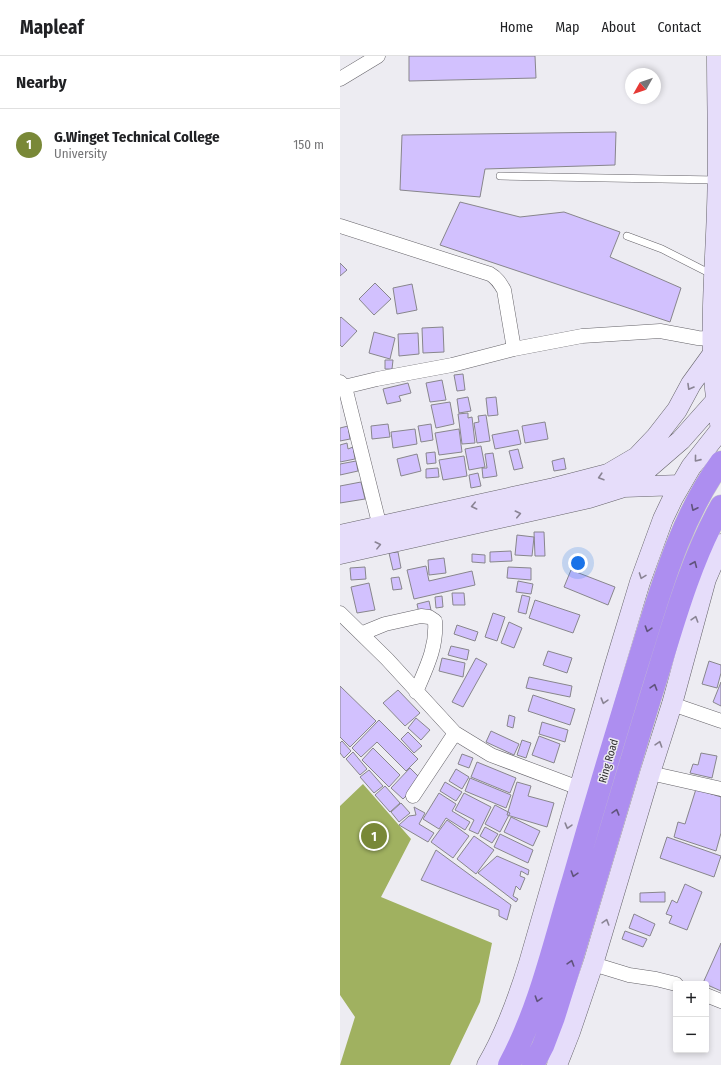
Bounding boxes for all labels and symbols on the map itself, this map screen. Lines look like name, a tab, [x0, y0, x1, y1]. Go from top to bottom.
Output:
north arrow	[625, 68, 661, 104]
one-way arrow	[687, 383, 694, 390]
one-way arrow	[694, 455, 701, 462]
one-way arrow	[597, 472, 604, 481]
one-way arrow	[471, 502, 477, 510]
one-way arrow	[691, 503, 698, 511]
one-way arrow	[515, 511, 522, 519]
one-way arrow	[374, 541, 381, 550]
your location	[568, 553, 588, 573]
one-way arrow	[689, 561, 697, 568]
one-way arrow	[639, 573, 647, 580]
one-way arrow	[690, 616, 699, 623]
one-way arrow	[644, 626, 653, 633]
one-way arrow	[649, 684, 658, 691]
one-way arrow	[600, 697, 609, 704]
street label: Ring Road	[596, 738, 621, 785]
one-way arrow	[654, 741, 663, 748]
one-way arrow	[611, 809, 620, 816]
pin: 1	[361, 821, 387, 851]
one-way arrow	[564, 822, 573, 829]
one-way arrow	[570, 871, 579, 878]
one-way arrow	[601, 919, 610, 926]
one-way arrow	[566, 960, 575, 967]
one-way arrow	[534, 995, 542, 1002]

